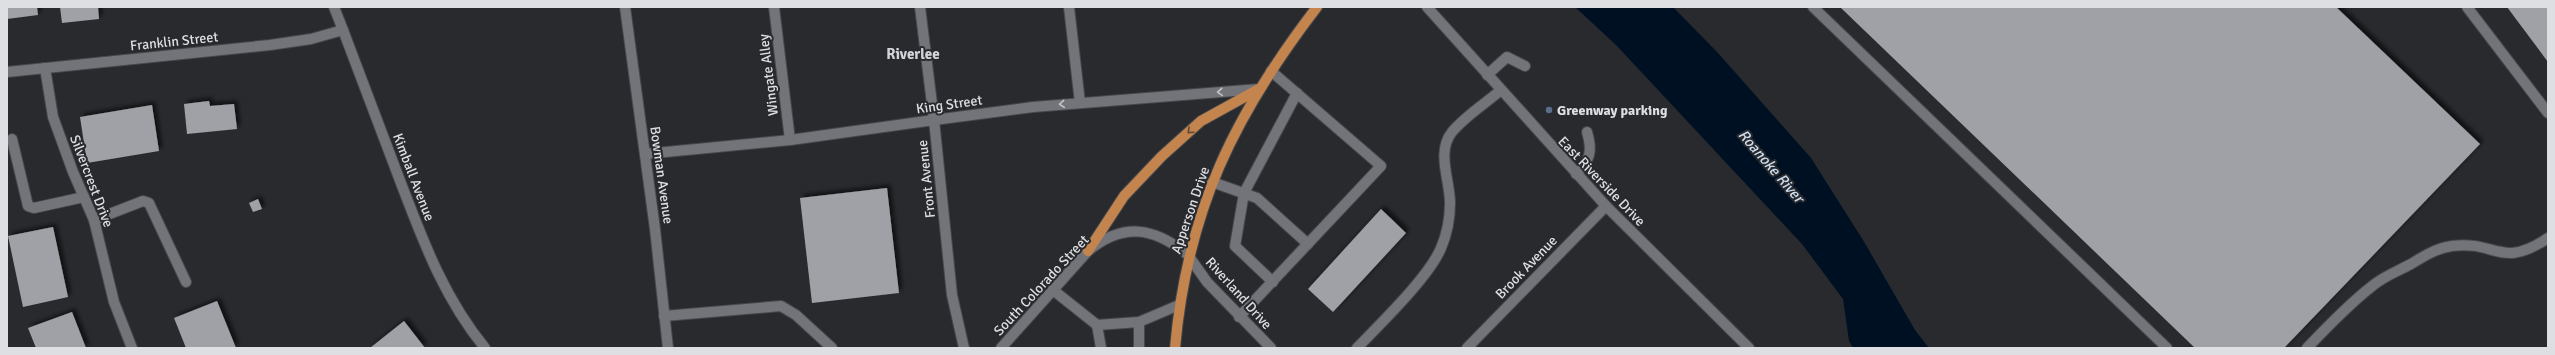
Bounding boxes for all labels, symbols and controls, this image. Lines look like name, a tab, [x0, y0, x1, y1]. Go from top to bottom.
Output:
street label: Franklin Street	[129, 28, 219, 55]
street label: Wingate Alley	[755, 33, 782, 117]
district label: Riverlee	[886, 45, 940, 63]
one-way arrow	[1217, 88, 1223, 97]
street label: King Street	[915, 91, 983, 118]
one-way arrow	[1059, 100, 1065, 109]
place label: Greenway parking	[1557, 102, 1668, 119]
marker: Greenway parking	[1544, 105, 1554, 115]
street label: Bowman Avenue	[646, 125, 677, 225]
one-way arrow	[1187, 126, 1194, 133]
water label: Roanoke River	[1734, 126, 1809, 208]
street label: Kimball Avenue	[389, 131, 438, 224]
street label: Silvercrest Drive	[66, 133, 117, 230]
street label: East Riverside Drive	[1554, 133, 1649, 230]
street label: Front Avenue	[914, 139, 939, 219]
street label: Apperson Drive	[1168, 164, 1213, 256]
street label: South Colorado Street	[990, 231, 1093, 339]
street label: Brook Avenue	[1492, 232, 1561, 303]
street label: Riverland Drive	[1202, 254, 1275, 333]

